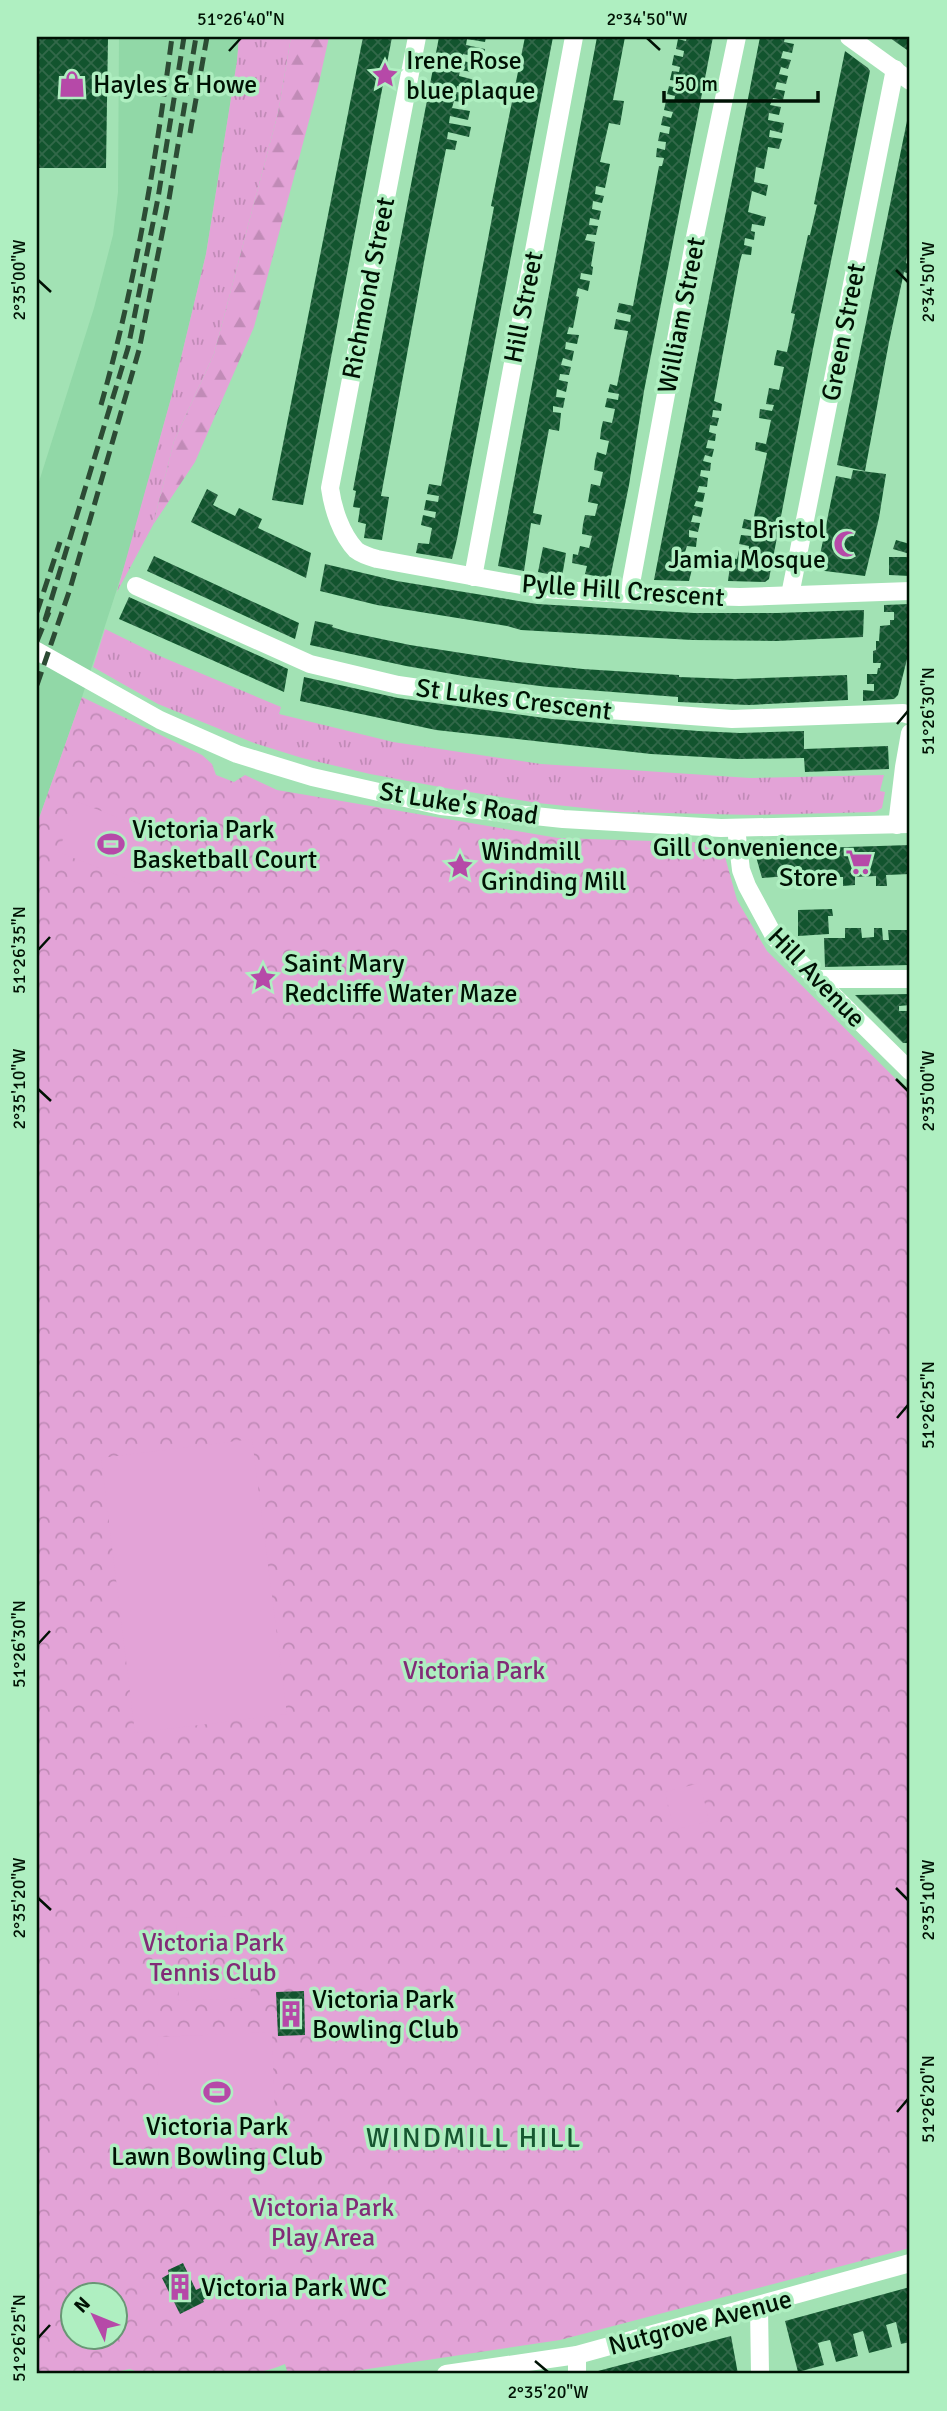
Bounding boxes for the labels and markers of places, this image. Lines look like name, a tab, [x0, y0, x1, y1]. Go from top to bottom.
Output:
place label: Irene Rose blue plaque	[406, 45, 535, 107]
place icon: Irene Rose blue plaque	[370, 60, 400, 90]
shop icon: Hayles & Howe	[57, 69, 87, 99]
place label: Hayles & Howe	[93, 69, 257, 101]
place label: Bristol Jamia Mosque	[668, 514, 826, 576]
mosque icon: Bristol Jamia Mosque	[832, 529, 862, 559]
place label: Victoria Park Basketball Court	[132, 814, 317, 876]
sports icon: Victoria Park Basketball Court	[96, 829, 126, 859]
place label: Gill Convenience Store	[653, 832, 838, 894]
place label: Windmill Grinding Mill	[481, 836, 626, 898]
supermarket icon: Gill Convenience Store	[844, 847, 874, 877]
place icon: Windmill Grinding Mill	[445, 851, 475, 881]
place label: Saint Mary Redcliffe Water Maze	[284, 948, 518, 1010]
place icon: Saint Mary Redcliffe Water Maze	[248, 963, 278, 993]
place label: Victoria Park Bowling Club	[312, 1984, 459, 2046]
building icon: Victoria Park Bowling Club	[276, 1999, 306, 2029]
sports icon: Victoria Park Lawn Bowling Club	[202, 2077, 232, 2107]
place label: Victoria Park Lawn Bowling Club	[111, 2111, 323, 2173]
building icon: Victoria Park WC	[165, 2272, 195, 2302]
place label: Victoria Park WC	[201, 2272, 387, 2304]

